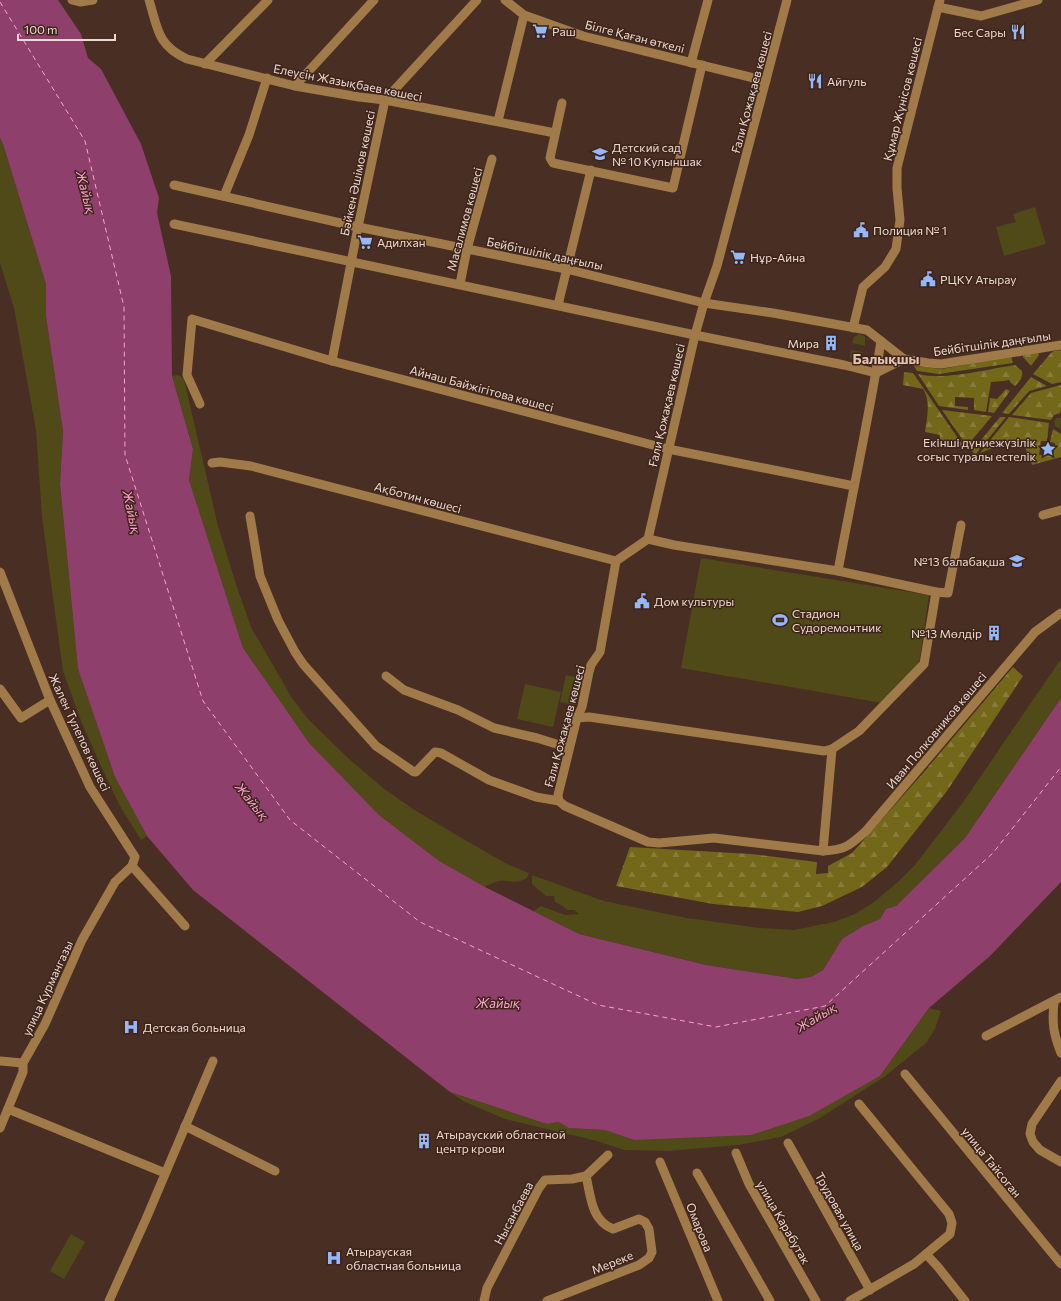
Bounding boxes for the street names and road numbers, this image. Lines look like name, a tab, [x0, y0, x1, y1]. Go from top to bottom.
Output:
street label: Білге Қаған өткелі	[584, 17, 686, 55]
street label: Ғали Қожақаев көшесі	[728, 29, 774, 155]
street label: Құмар Жүнісов көшесі	[880, 36, 924, 162]
street label: Елеусін Жазықбаев көшесі	[272, 61, 424, 103]
street label: Бәйкен Әшімов көшесі	[337, 109, 377, 237]
street label: Масалимов көшесі	[443, 166, 485, 272]
street label: Бейбітшілік даңғылы	[486, 234, 604, 272]
street label: Бейбітшілік даңғылы	[932, 328, 1052, 358]
street label: Ғали Қожақаев көшесі	[645, 342, 687, 468]
street label: Айнаш Байжігітова көшесі	[409, 362, 555, 414]
street label: Ақботин көшесі	[373, 479, 463, 515]
street label: Ғали Қожақаев көшесі	[541, 663, 587, 789]
street label: Иван Полковников көшесі	[883, 669, 989, 791]
street label: Жален Тулепов көшесі	[47, 671, 113, 793]
street label: улица Курмангазы	[19, 938, 75, 1038]
street label: улица Тайсоган	[959, 1124, 1025, 1200]
street label: Трудовая улица	[813, 1169, 867, 1253]
street label: улица Карабутак	[754, 1178, 814, 1267]
street label: Нысанбаева	[491, 1179, 535, 1247]
street label: Омарова	[684, 1201, 716, 1253]
street label: Мереке	[589, 1247, 635, 1277]

